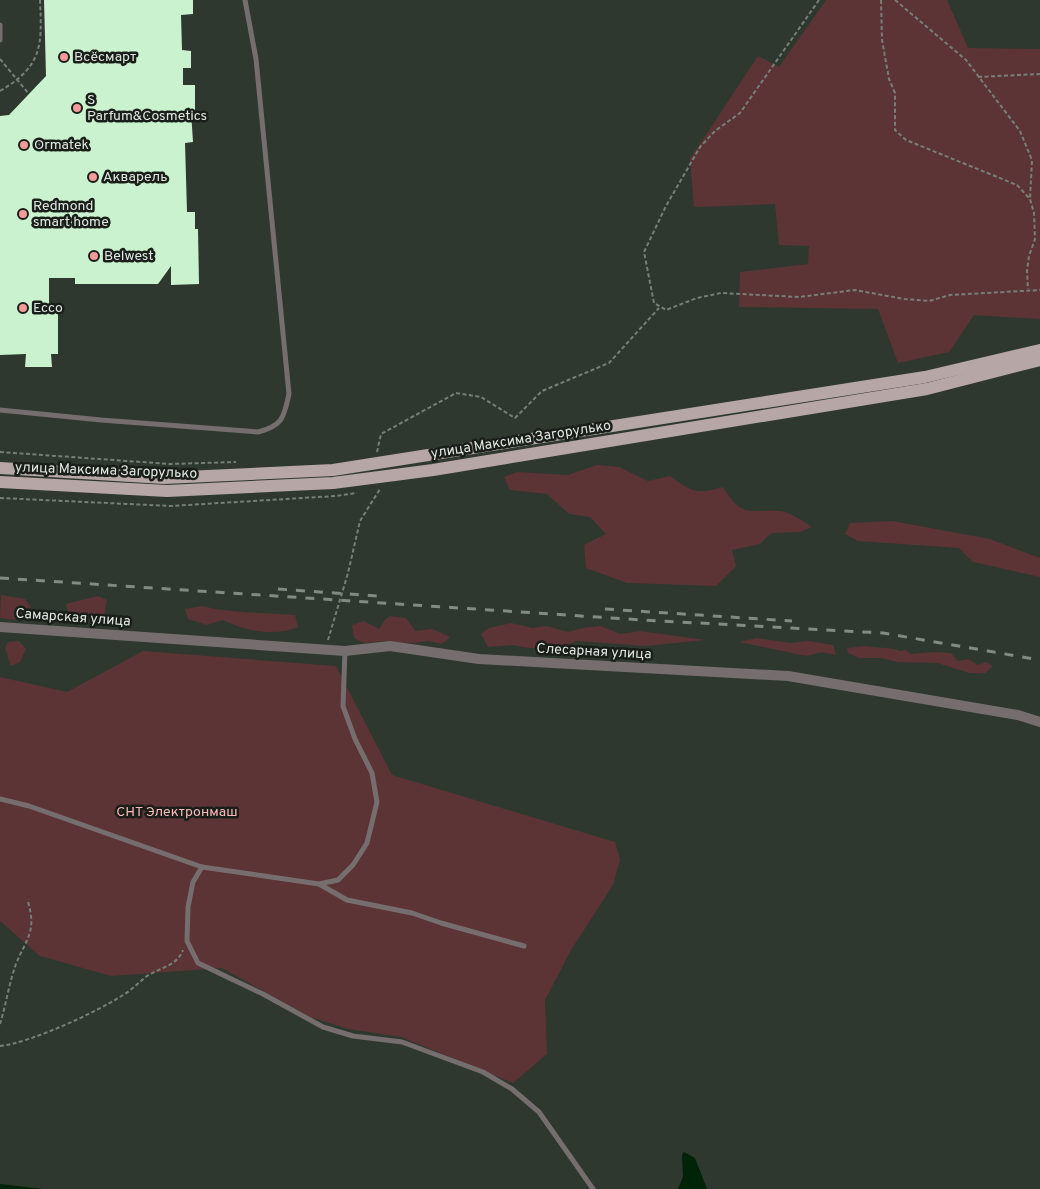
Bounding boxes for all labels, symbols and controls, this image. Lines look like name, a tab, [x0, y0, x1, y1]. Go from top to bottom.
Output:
place label: Всёсмарт	[74, 49, 136, 66]
marker: Всёсмарт	[58, 51, 70, 63]
place label: S Parfum&Cosmetics	[87, 92, 207, 125]
marker: S Parfum&Cosmetics	[71, 102, 83, 114]
place label: Ormatek	[34, 137, 89, 154]
marker: Ormatek	[18, 139, 30, 151]
place label: Акварель	[103, 169, 167, 186]
marker: Акварель	[87, 171, 99, 183]
place label: Redmond smart home	[33, 198, 109, 231]
marker: Redmond smart home	[17, 208, 29, 220]
place label: Belwest	[104, 248, 154, 265]
marker: Belwest	[88, 250, 100, 262]
place label: Ecco	[33, 300, 63, 317]
marker: Ecco	[17, 302, 29, 314]
street label: улица Максима Загорулько	[430, 417, 613, 463]
street label: улица Максима Загорулько	[15, 459, 198, 483]
street label: Самарская улица	[15, 605, 131, 631]
street label: Слесарная улица	[536, 640, 652, 664]
park label: СНТ Электронмаш	[116, 804, 238, 821]

